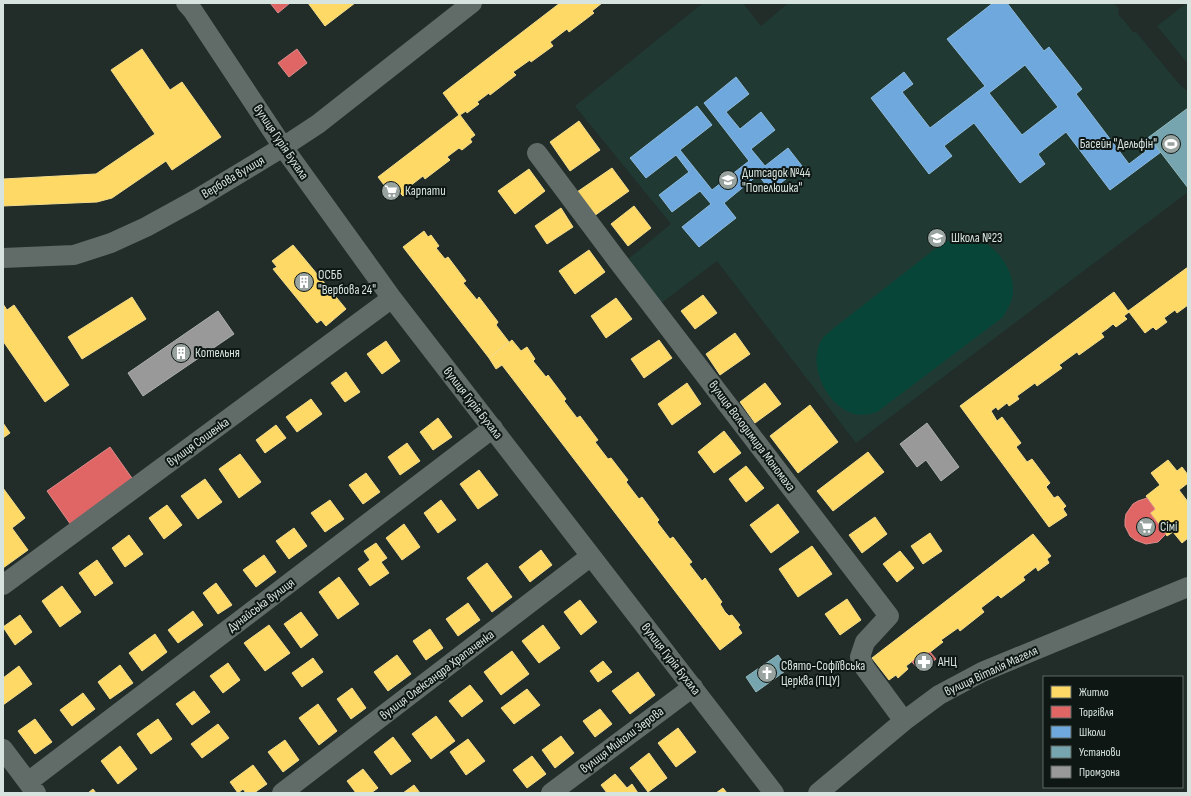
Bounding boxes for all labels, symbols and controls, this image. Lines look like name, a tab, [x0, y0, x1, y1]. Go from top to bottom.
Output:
street label: вулиця Гурія Бухала	[250, 101, 312, 183]
sports icon: Басейн "Дельфін"	[1160, 133, 1182, 155]
place label: Басейн "Дельфін"	[1080, 136, 1157, 152]
street label: Вербова вулиця	[199, 152, 267, 202]
place label: Дитсадок №44 "Попелюшка"	[742, 165, 811, 196]
school or university icon: Дитсадок №44 "Попелюшка"	[717, 169, 739, 191]
supermarket icon: Карпати	[380, 180, 402, 202]
place label: Карпати	[405, 183, 446, 199]
school or university icon: Школа №23	[926, 227, 948, 249]
place label: Школа №23	[951, 230, 1003, 246]
place label: ОСББ "Вербова 24"	[318, 267, 376, 298]
building icon: ОСББ "Вербова 24"	[293, 271, 315, 293]
building icon: Котельня	[170, 342, 192, 364]
place label: Котельня	[195, 345, 240, 361]
street label: вулиця Гурія Бухала	[440, 364, 506, 442]
street label: вулиця Володимира Мономаха	[705, 378, 799, 494]
street label: вулиця Сошенка	[164, 414, 232, 470]
supermarket icon: Сімі	[1135, 516, 1157, 538]
place label: Сімі	[1160, 519, 1178, 535]
street label: Дунайська вулиця	[224, 575, 298, 635]
street label: вулиця Гурія Бухала	[638, 620, 704, 698]
street label: вулиця Олександра Храпаченка	[377, 627, 497, 723]
street label: вулиця Віталія Магеля	[942, 642, 1040, 700]
pharmacy icon: АНЦ	[913, 651, 935, 673]
place label: АНЦ	[937, 654, 957, 670]
place label: Свято-Софіївська Церква (ПЦУ)	[781, 658, 865, 689]
church icon: Свято-Софіївська Церква (ПЦУ)	[756, 662, 778, 684]
legend	[1043, 676, 1183, 788]
text: Житло	[1079, 685, 1109, 700]
street label: вулиця Миколи Зерова	[577, 703, 667, 777]
text: Торгівля	[1079, 705, 1114, 720]
text: Школи	[1079, 725, 1106, 740]
text: Установи	[1079, 745, 1121, 760]
text: Промзона	[1079, 765, 1120, 780]

